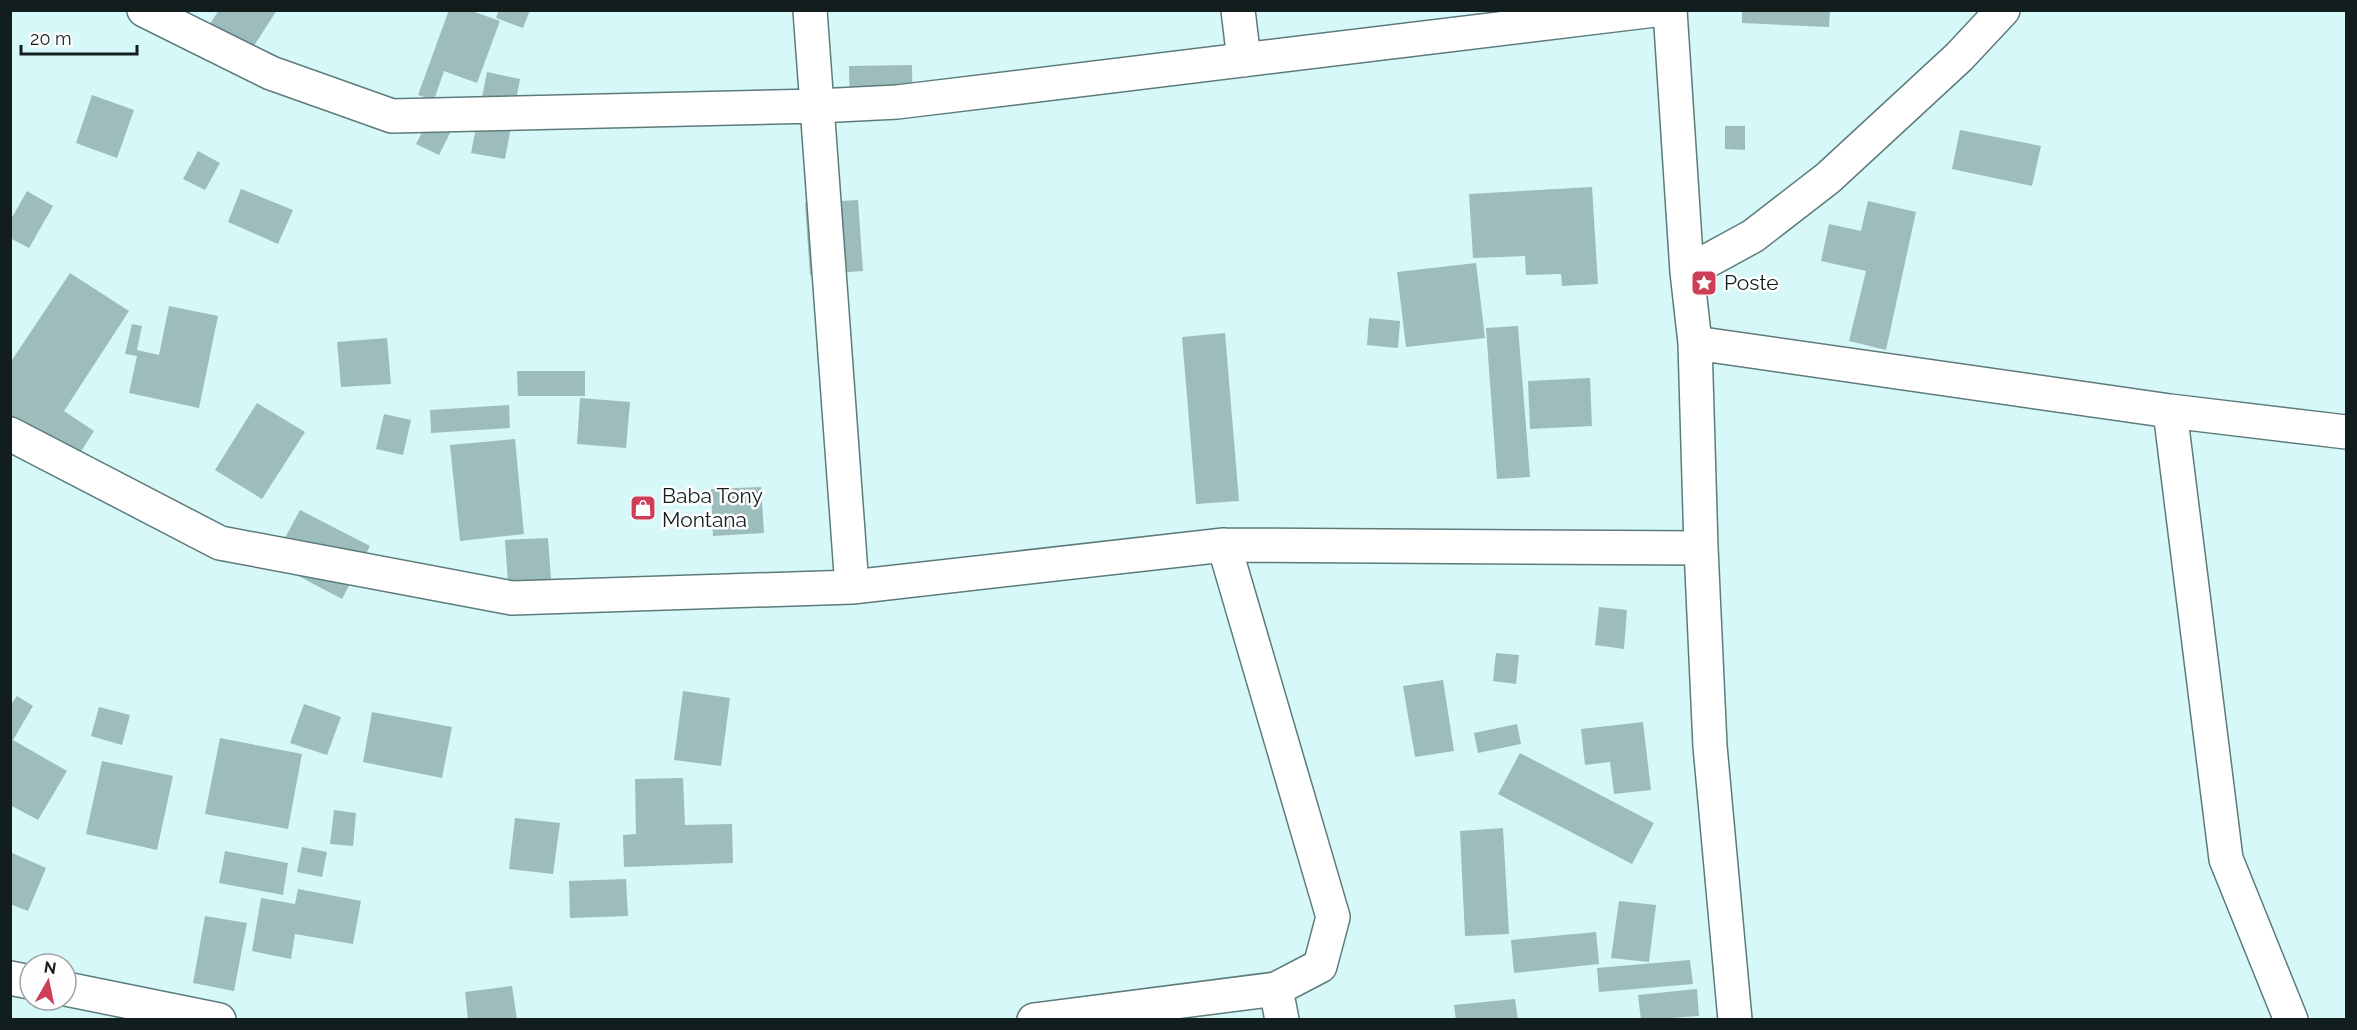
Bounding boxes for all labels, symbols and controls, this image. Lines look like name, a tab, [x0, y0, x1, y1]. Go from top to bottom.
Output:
scale bar	[21, 18, 136, 56]
text: 20 m	[30, 28, 72, 49]
place icon: Poste	[1689, 268, 1719, 298]
place label: Poste	[1724, 270, 1779, 295]
place label: Baba Tony Montana	[662, 483, 763, 532]
shop icon: Baba Tony Montana	[628, 493, 658, 523]
north arrow	[18, 952, 78, 1012]
text: N	[43, 957, 58, 978]

